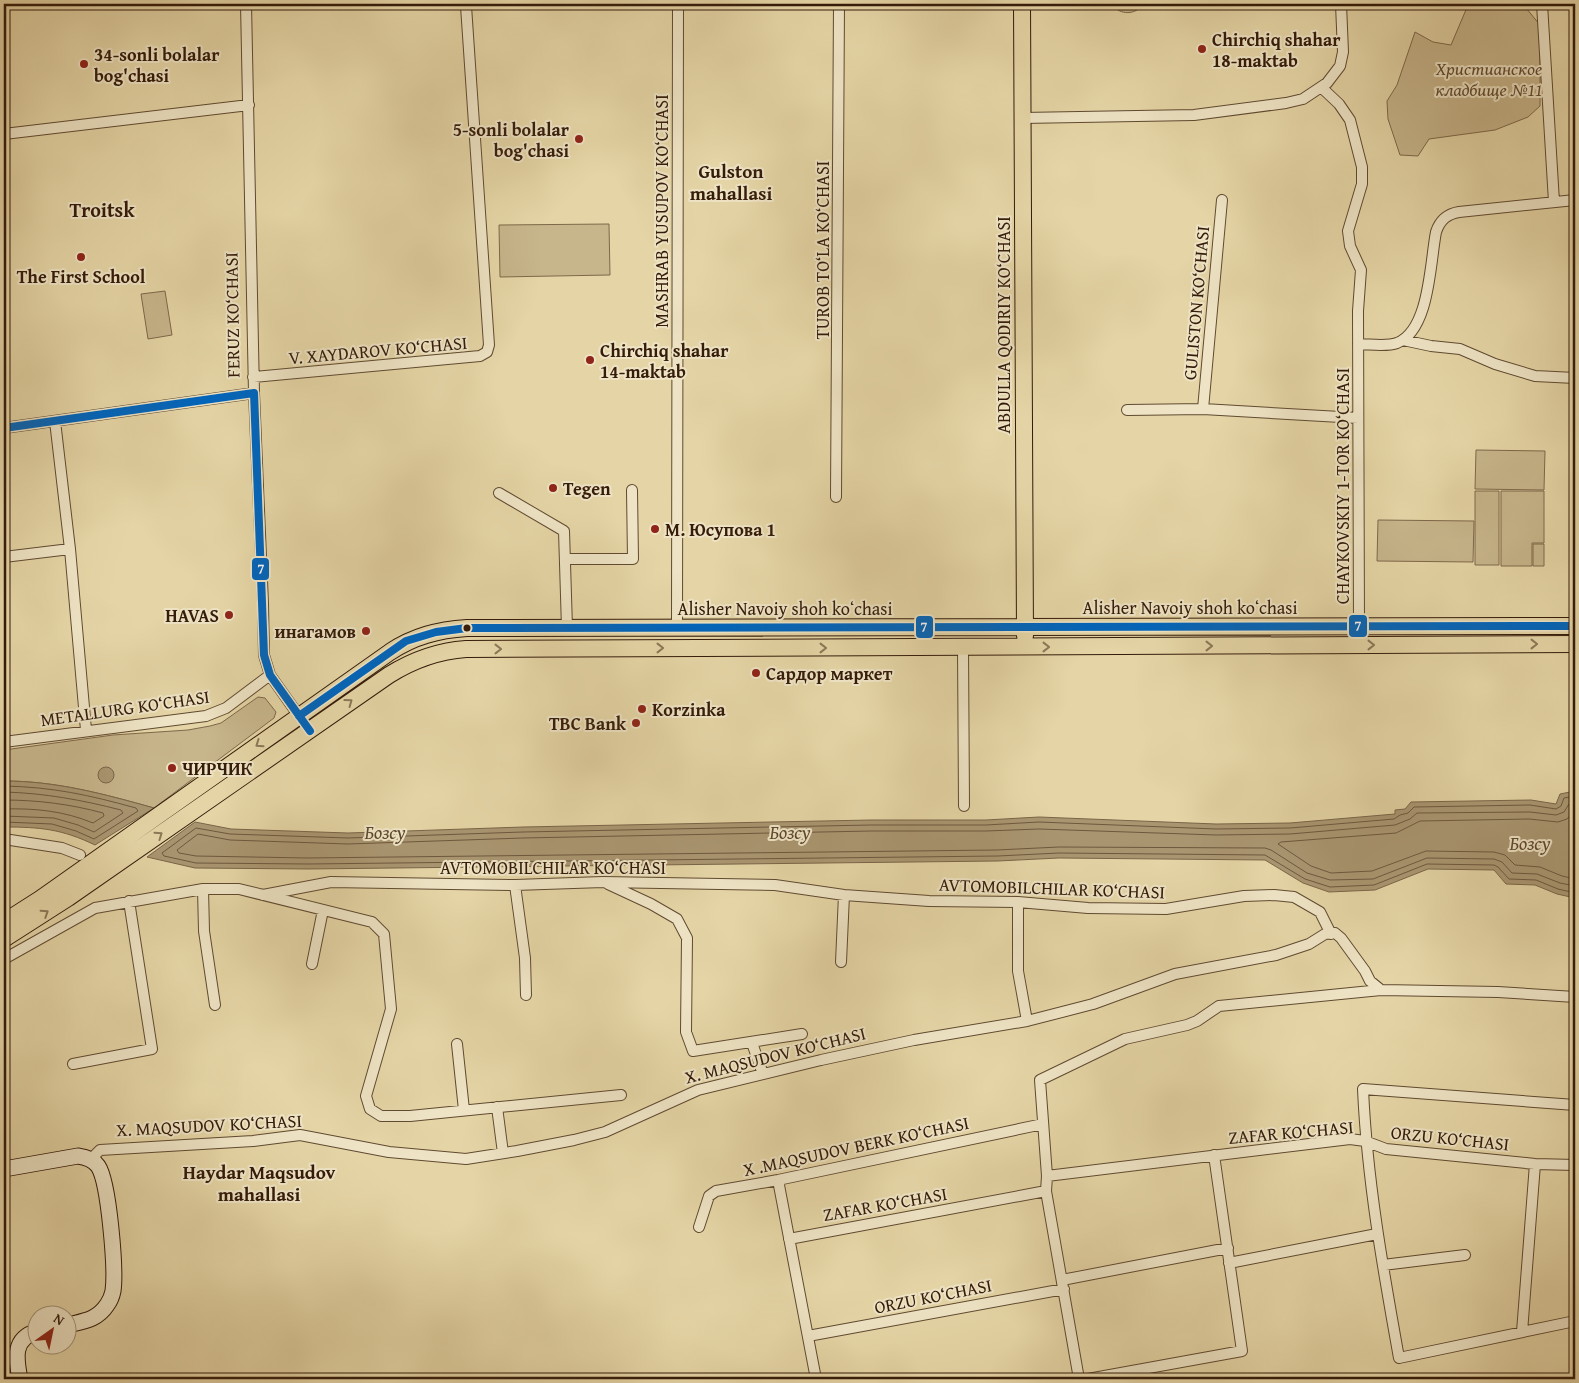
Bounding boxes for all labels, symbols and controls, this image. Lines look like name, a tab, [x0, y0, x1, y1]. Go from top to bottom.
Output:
place label: Chirchiq shahar 18-maktab	[1212, 26, 1341, 74]
place label: 34-sonli bolalar bog'chasi	[94, 41, 220, 89]
marker: Chirchiq shahar 18-maktab	[1196, 43, 1208, 55]
park label: Христианское кладбище №11	[1435, 55, 1543, 103]
marker: 34-sonli bolalar bog'chasi	[78, 58, 90, 70]
street label: MASHRAB YUSUPOV KO‘CHASI	[648, 94, 675, 328]
place label: 5-sonli bolalar bog'chasi	[453, 116, 570, 164]
marker: 5-sonli bolalar bog'chasi	[573, 133, 585, 145]
district label: Gulston mahallasi	[690, 157, 772, 207]
street label: TUROB TO‘LA KO‘CHASI	[809, 161, 836, 339]
district label: Troitsk	[69, 195, 135, 224]
street label: ABDULLA QODIRIY KO‘CHASI	[990, 216, 1017, 434]
street label: GULISTON KO‘CHASI	[1176, 225, 1216, 381]
marker: The First School	[75, 251, 87, 263]
street label: FERUZ KO‘CHASI	[217, 252, 247, 378]
place label: The First School	[17, 263, 146, 290]
street label: V. XAYDAROV KO‘CHASI	[287, 329, 469, 371]
place label: Chirchiq shahar 14-maktab	[600, 337, 729, 385]
marker: Chirchiq shahar 14-maktab	[584, 354, 596, 366]
street label: CHAYKOVSKIY 1-TOR KO‘CHASI	[1329, 368, 1356, 604]
place label: Tegen	[563, 475, 611, 502]
marker: Tegen	[547, 482, 559, 494]
place label: М. Юсупова 1	[665, 516, 776, 543]
marker: М. Юсупова 1	[649, 523, 661, 535]
line badge: 7	[251, 557, 270, 581]
text: 7	[257, 559, 265, 579]
street label: Alisher Navoiy shoh koʻchasi	[1083, 594, 1297, 621]
street label: Alisher Navoiy shoh koʻchasi	[678, 595, 892, 622]
place label: HAVAS	[165, 602, 219, 629]
marker: HAVAS	[223, 609, 235, 621]
line badge: 7	[1348, 614, 1368, 638]
line badge: 7	[915, 615, 934, 639]
text: 7	[1354, 616, 1362, 636]
text: 7	[920, 617, 928, 637]
place label: инагамов	[275, 618, 356, 645]
unlabelled marker	[462, 623, 472, 633]
marker: инагамов	[360, 625, 372, 637]
one-way arrow	[1530, 639, 1538, 649]
one-way arrow	[1368, 640, 1376, 650]
one-way arrow	[1043, 641, 1051, 652]
one-way arrow	[1206, 641, 1213, 651]
one-way arrow	[819, 642, 827, 653]
one-way arrow	[657, 643, 665, 653]
one-way arrow	[494, 644, 502, 654]
place label: Сардор маркет	[766, 660, 893, 687]
marker: Сардор маркет	[750, 667, 762, 679]
street label: METALLURG KO‘CHASI	[39, 683, 211, 733]
place label: Korzinka	[652, 696, 726, 723]
one-way arrow	[343, 699, 353, 708]
marker: Korzinka	[636, 703, 648, 715]
place label: TBC Bank	[549, 710, 627, 737]
marker: TBC Bank	[630, 717, 642, 729]
one-way arrow	[255, 738, 265, 747]
place label: ЧИРЧИК	[182, 755, 253, 782]
marker: ЧИРЧИК	[166, 762, 178, 774]
water label: Бозсу	[364, 818, 406, 846]
water label: Бозсу	[769, 818, 811, 846]
water label: Бозсу	[1509, 829, 1551, 857]
one-way arrow	[153, 832, 163, 841]
street label: AVTOMOBILCHILAR KO‘CHASI	[440, 854, 666, 881]
street label: AVTOMOBILCHILAR KO‘CHASI	[939, 871, 1165, 905]
one-way arrow	[39, 909, 48, 919]
street label: X. MAQSUDOV KO‘CHASI	[682, 1019, 868, 1091]
street label: X. MAQSUDOV KO‘CHASI	[115, 1107, 303, 1143]
street label: X .MAQSUDOV BERK KO‘CHASI	[741, 1109, 971, 1183]
street label: ZAFAR KO‘CHASI	[1227, 1113, 1355, 1151]
street label: ORZU KO‘CHASI	[1389, 1118, 1511, 1158]
district label: Haydar Maqsudov mahallasi	[183, 1158, 335, 1208]
street label: ZAFAR KO‘CHASI	[821, 1180, 949, 1228]
street label: ORZU KO‘CHASI	[872, 1271, 994, 1321]
north arrow	[28, 1306, 78, 1356]
text: N	[50, 1308, 69, 1330]

